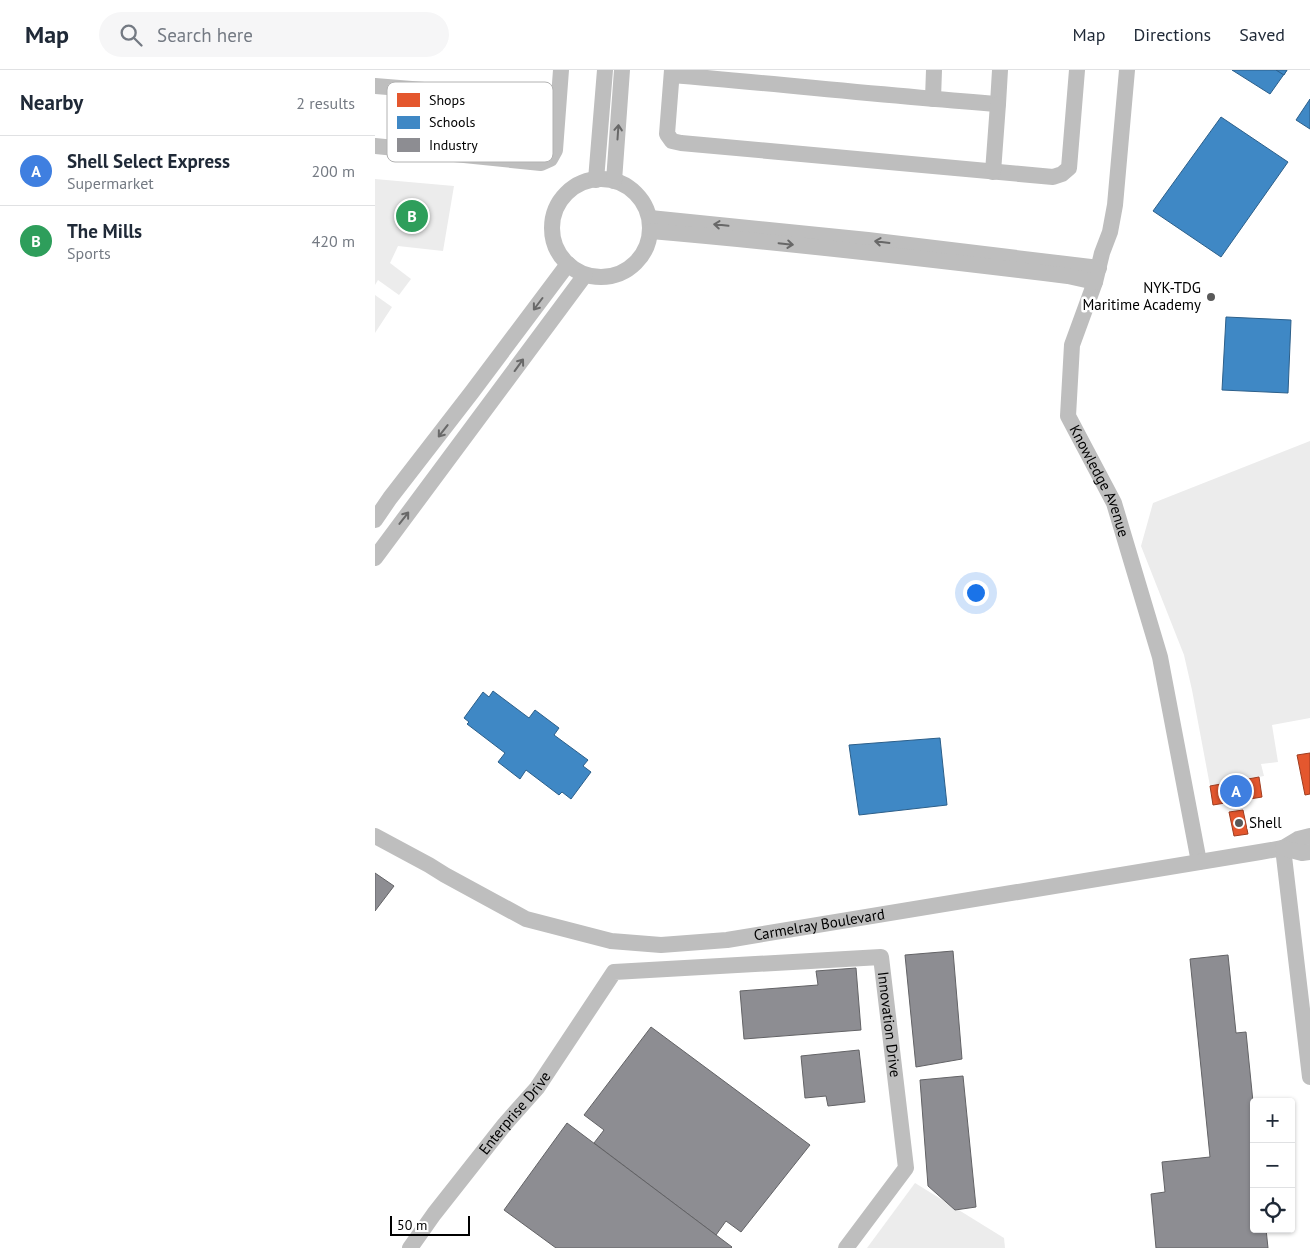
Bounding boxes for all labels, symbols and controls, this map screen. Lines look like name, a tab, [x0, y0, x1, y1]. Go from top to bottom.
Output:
search box	[99, 12, 449, 57]
text: Map	[25, 19, 69, 50]
icon: search	[117, 21, 145, 49]
text: Search here	[157, 23, 253, 47]
text: Map	[1073, 23, 1105, 46]
text: Directions	[1133, 23, 1211, 46]
text: Saved	[1239, 23, 1285, 46]
legend	[387, 82, 553, 162]
text: Nearby	[20, 89, 83, 116]
text: Shops	[429, 91, 465, 109]
text: 2 results	[296, 93, 355, 113]
text: Schools	[429, 113, 476, 131]
one-way arrow	[613, 125, 622, 141]
text: Industry	[429, 136, 478, 154]
text: Shell Select Express	[67, 149, 230, 173]
text: A	[31, 161, 41, 181]
text: 200 m	[312, 161, 355, 181]
text: Supermarket	[67, 173, 154, 193]
pin: B	[396, 197, 428, 235]
text: The Mills	[67, 219, 142, 243]
one-way arrow	[713, 220, 729, 230]
text: B	[31, 231, 41, 251]
text: 420 m	[312, 231, 355, 251]
one-way arrow	[875, 237, 891, 247]
one-way arrow	[778, 239, 794, 248]
text: Sports	[67, 243, 111, 263]
place label: NYK-TDG Maritime Academy	[1082, 278, 1201, 314]
marker: NYK-TDG Maritime Academy	[1205, 291, 1217, 303]
one-way arrow	[533, 297, 544, 310]
one-way arrow	[514, 358, 524, 372]
street label: Knowledge Avenue	[1065, 421, 1134, 539]
one-way arrow	[437, 424, 448, 437]
one-way arrow	[398, 512, 409, 525]
your location	[963, 580, 989, 606]
pin: A	[1220, 772, 1252, 810]
place label: Shell	[1249, 813, 1282, 832]
marker: Shell	[1233, 817, 1245, 829]
street label: Carmelray Boulevard	[752, 904, 886, 944]
street label: Innovation Drive	[874, 970, 905, 1078]
street label: Enterprise Drive	[474, 1067, 554, 1158]
map controls	[1250, 1098, 1295, 1233]
button: +	[1250, 1098, 1295, 1143]
button: −	[1250, 1143, 1295, 1188]
button: locate	[1250, 1188, 1295, 1233]
scale bar	[390, 1213, 470, 1236]
text: 50 m	[397, 1216, 427, 1234]

